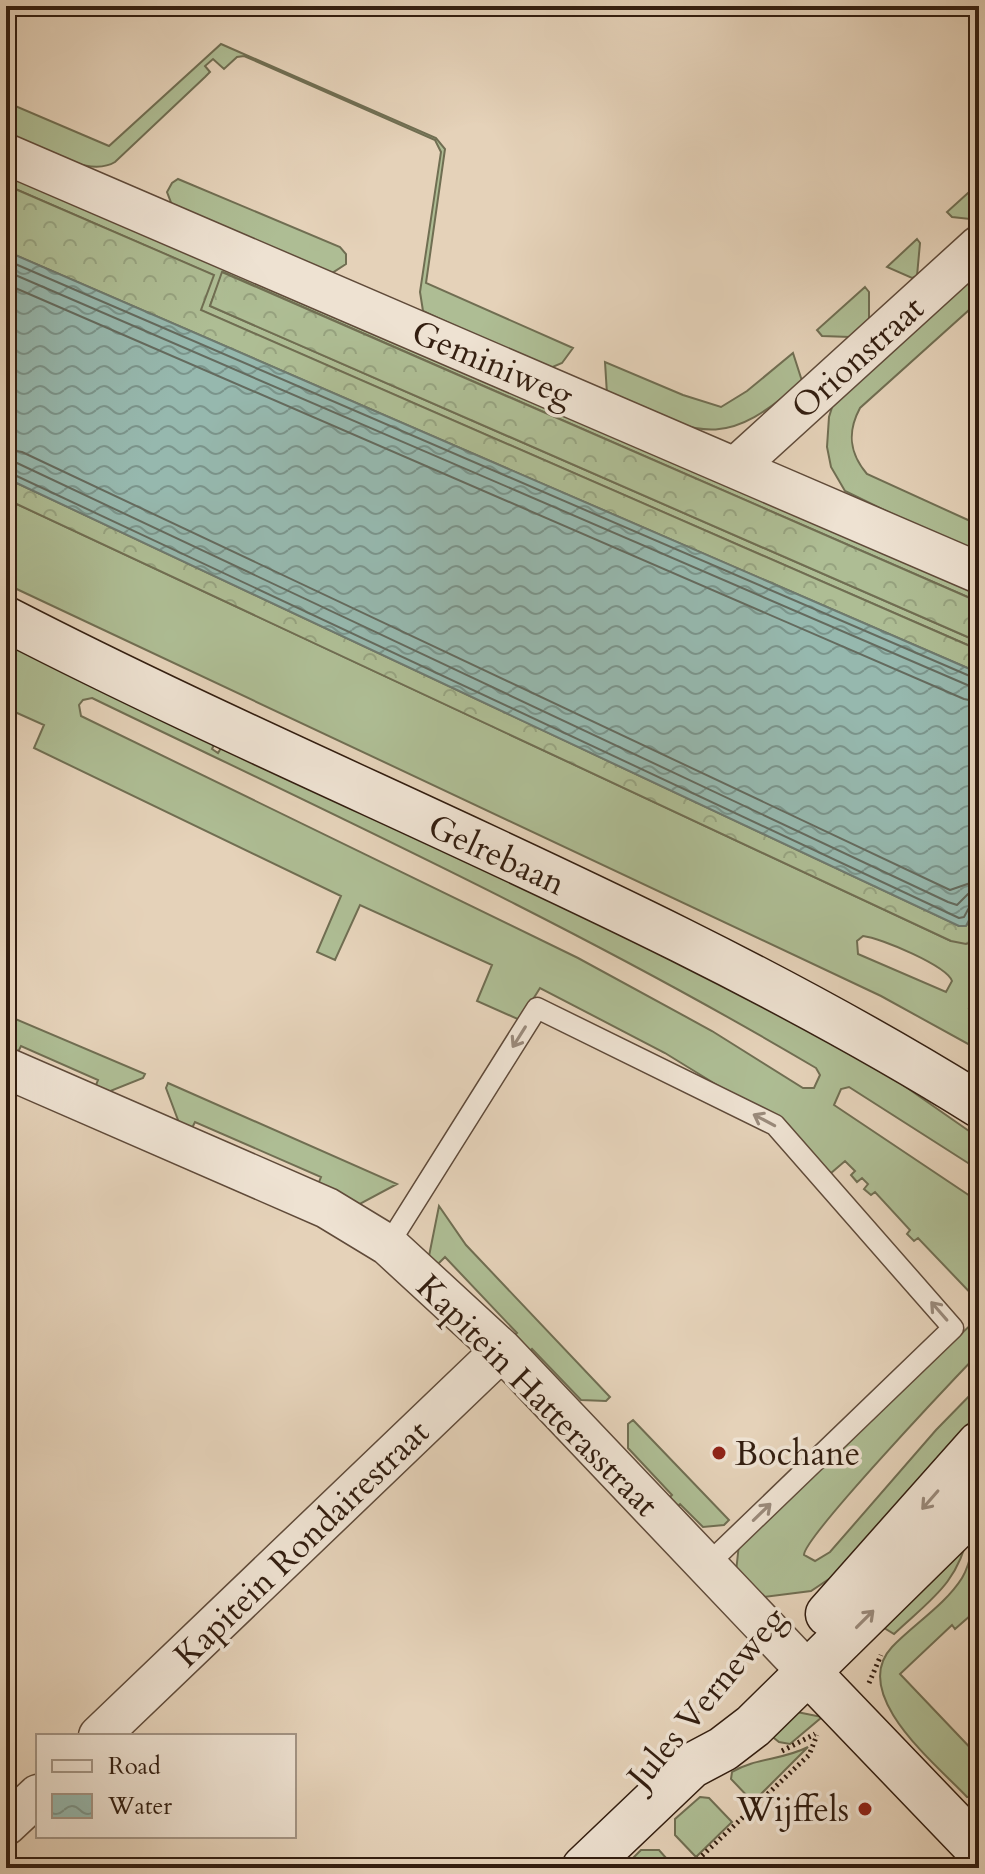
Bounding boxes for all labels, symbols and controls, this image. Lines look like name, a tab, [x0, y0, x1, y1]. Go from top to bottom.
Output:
street label: Orionstraat	[781, 286, 934, 430]
street label: Geminiweg	[405, 309, 580, 419]
street label: Gelrebaan	[421, 803, 572, 907]
one-way arrow	[510, 1025, 526, 1048]
one-way arrow	[753, 1111, 776, 1127]
street label: Kapitein Hatterasstraat	[406, 1265, 669, 1527]
one-way arrow	[930, 1302, 948, 1322]
street label: Kapitein Rondairestraat	[164, 1410, 439, 1678]
place label: Bochane	[735, 1431, 860, 1477]
marker: Bochane	[710, 1444, 728, 1462]
one-way arrow	[922, 1490, 940, 1510]
one-way arrow	[752, 1503, 772, 1522]
street label: Jules Verneweg	[614, 1597, 796, 1802]
one-way arrow	[855, 1610, 874, 1629]
legend	[36, 1734, 296, 1838]
text: Road	[108, 1750, 161, 1783]
place label: Wijffels	[735, 1787, 849, 1833]
text: Water	[107, 1790, 172, 1823]
marker: Wijffels	[856, 1800, 874, 1818]

